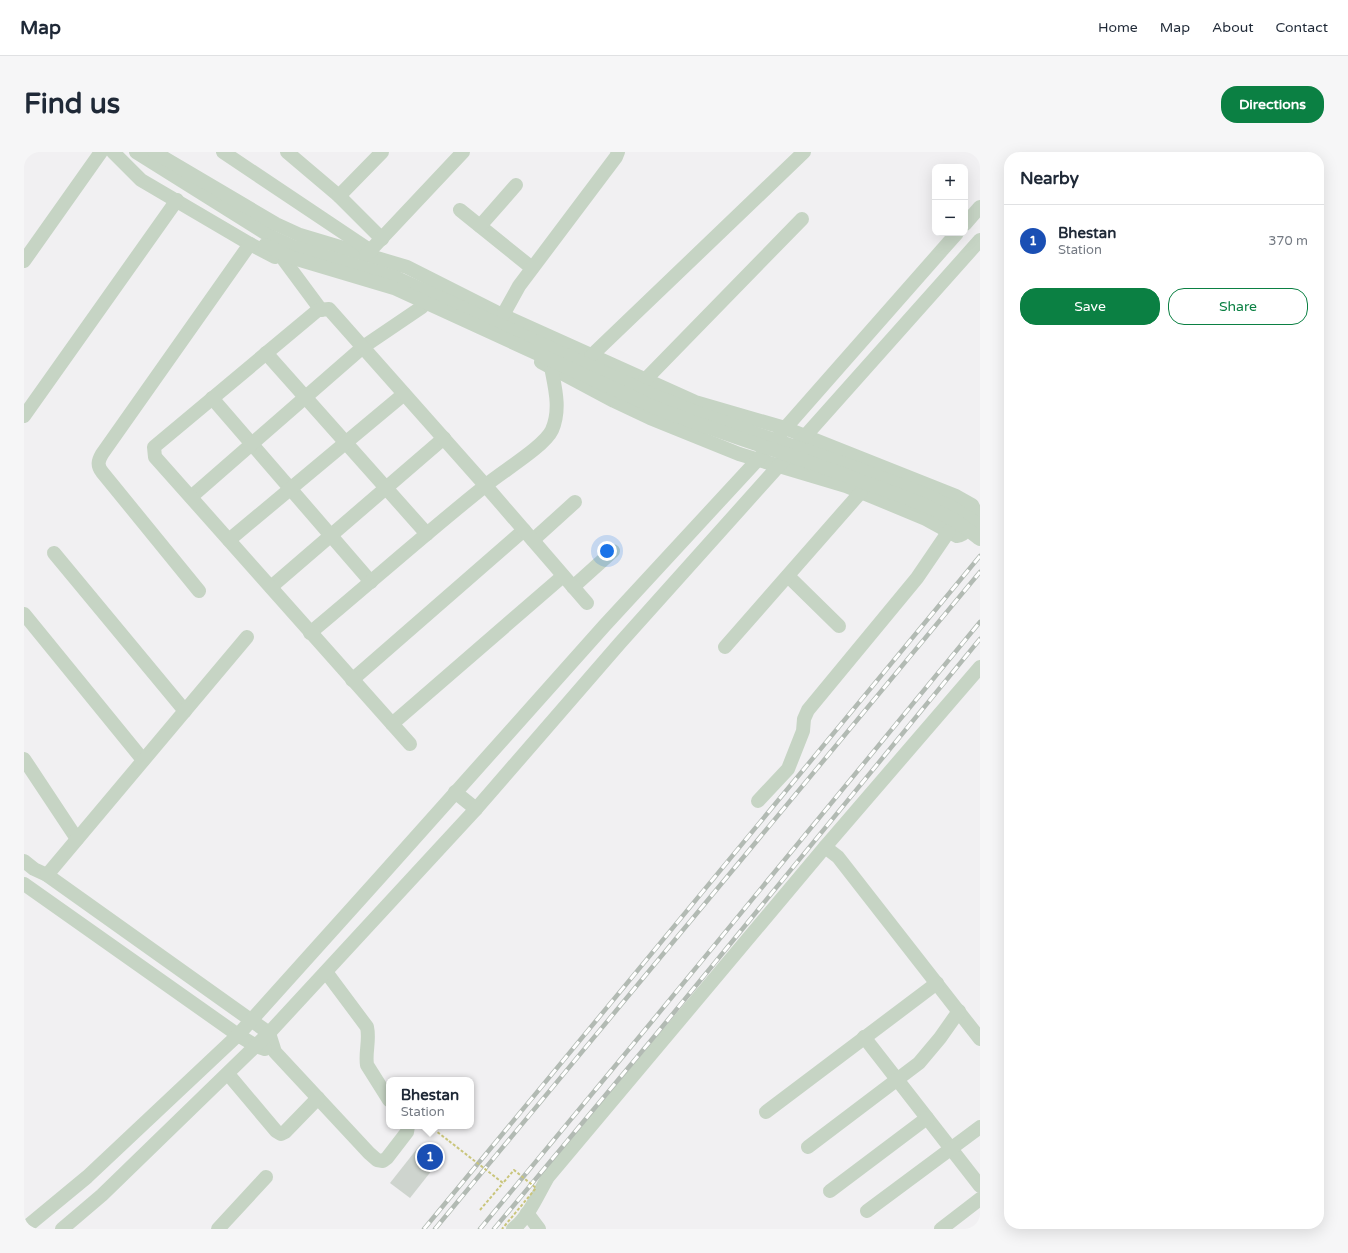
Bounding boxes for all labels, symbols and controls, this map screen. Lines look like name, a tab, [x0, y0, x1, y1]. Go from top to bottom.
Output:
text: Map	[20, 17, 61, 39]
text: Home	[1098, 19, 1138, 36]
text: Map	[1160, 19, 1190, 36]
text: About	[1212, 19, 1254, 36]
text: Contact	[1276, 19, 1328, 36]
button: Directions	[1221, 86, 1324, 123]
text: Find us	[24, 87, 120, 121]
map controls	[932, 164, 968, 236]
button: +	[932, 164, 968, 200]
text: Nearby	[1020, 168, 1079, 189]
button: −	[932, 200, 968, 236]
text: Bhestan	[1058, 224, 1116, 242]
text: 1	[1029, 233, 1037, 249]
text: 370 m	[1268, 233, 1308, 249]
text: Station	[1058, 242, 1102, 258]
button: Save	[1020, 288, 1160, 325]
button: Share	[1168, 288, 1308, 325]
your location	[597, 541, 617, 561]
popup	[386, 1077, 474, 1129]
text: Bhestan	[401, 1086, 459, 1104]
text: Station	[401, 1104, 445, 1120]
pin: 1	[417, 1142, 443, 1172]

